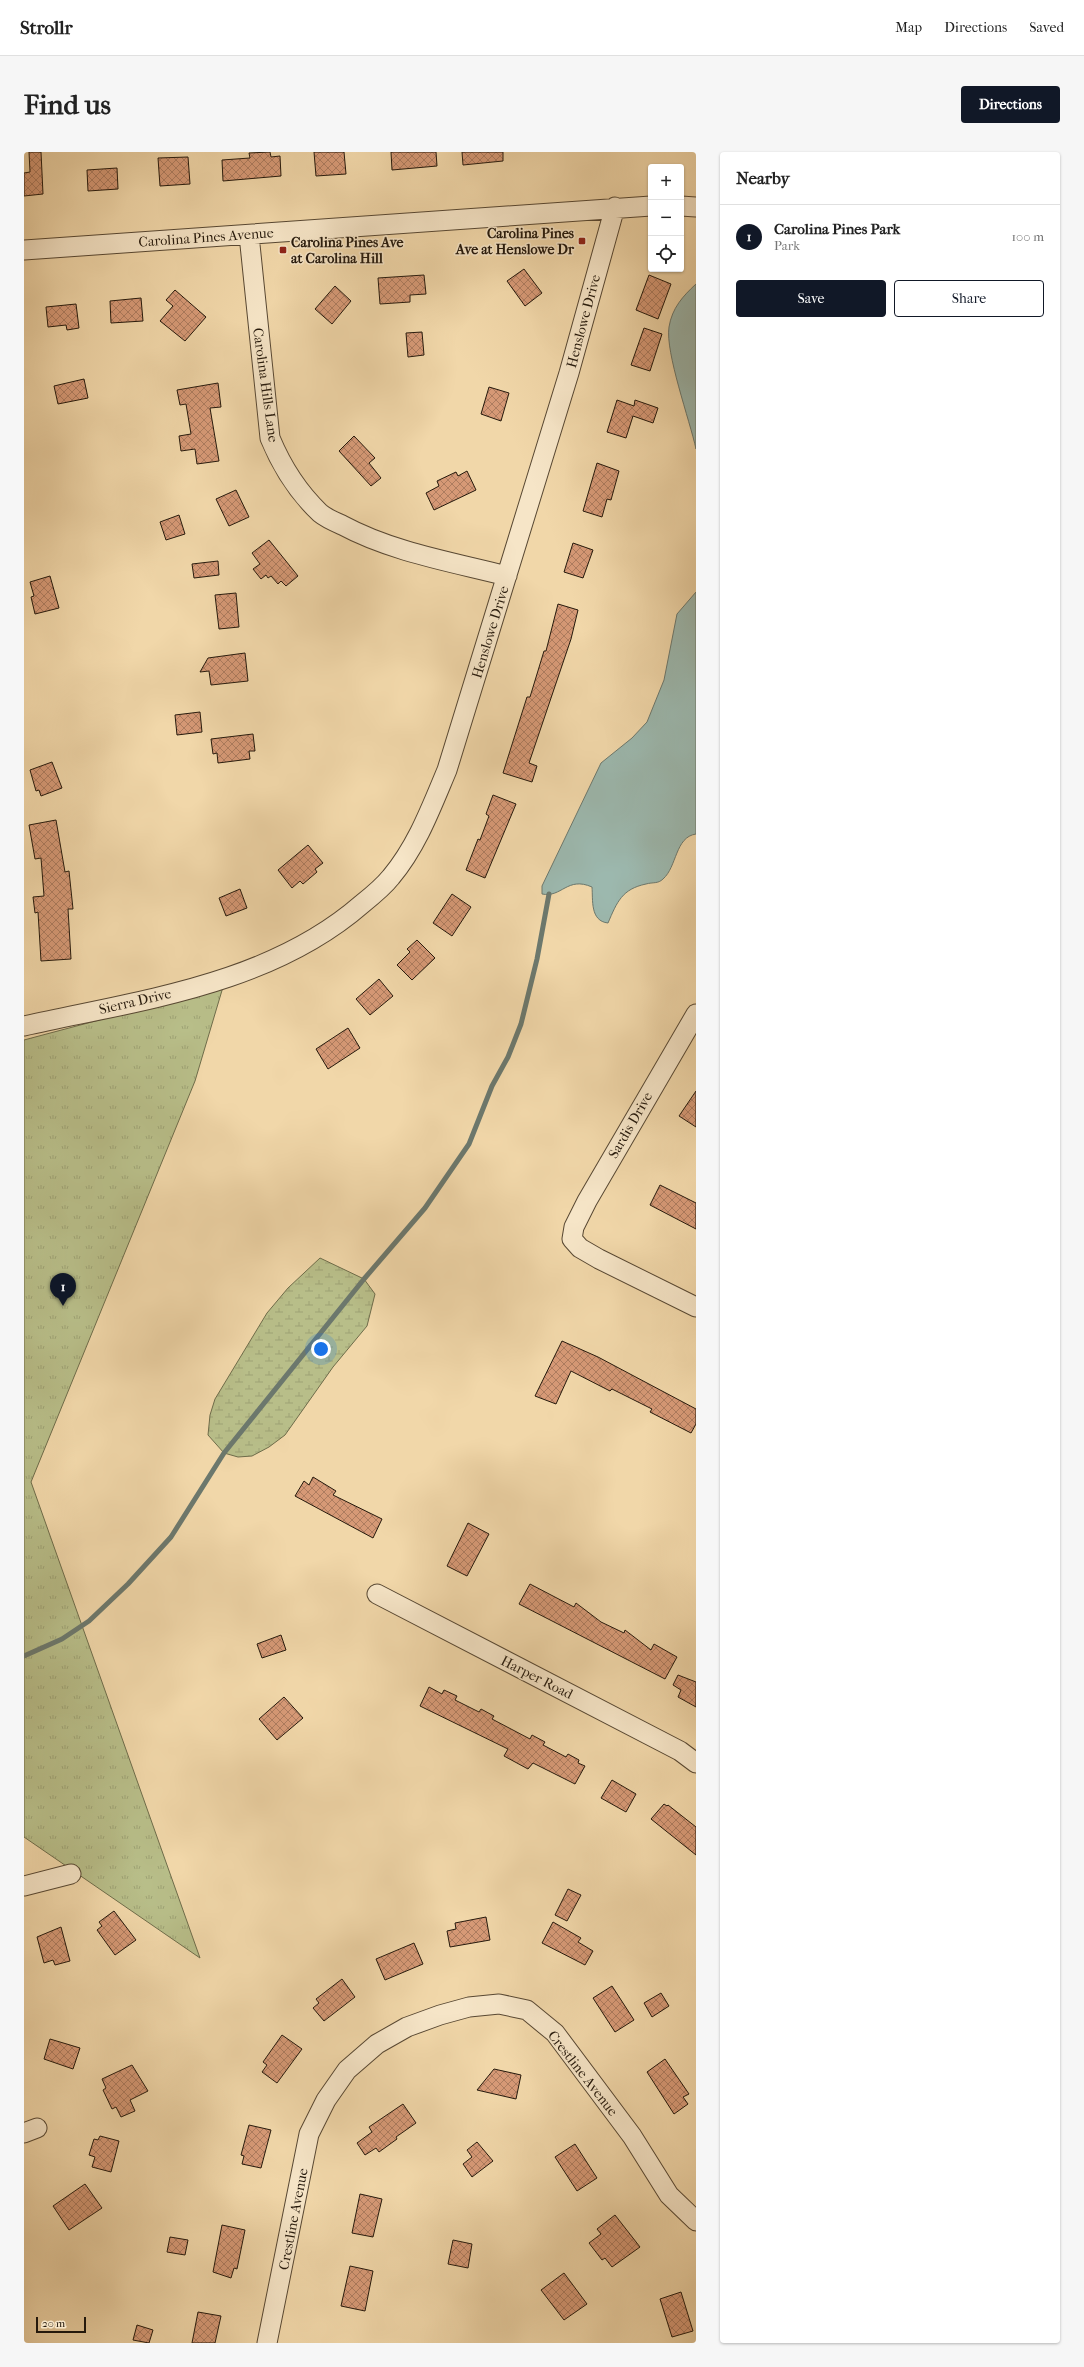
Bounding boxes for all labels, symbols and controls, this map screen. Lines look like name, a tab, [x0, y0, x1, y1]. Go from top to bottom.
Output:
text: Strollr	[20, 17, 73, 39]
text: Map	[895, 19, 922, 36]
text: Directions	[944, 19, 1007, 36]
text: Saved	[1029, 19, 1064, 36]
button: Directions	[961, 86, 1060, 123]
text: Find us	[24, 88, 111, 121]
map controls	[648, 164, 684, 272]
button: +	[648, 164, 684, 200]
text: Nearby	[736, 168, 790, 188]
button: −	[648, 200, 684, 236]
text: Carolina Pines Park	[774, 220, 900, 238]
street label: Carolina Pines Avenue	[138, 224, 274, 251]
place label: Carolina Pines Ave at Henslowe Dr	[455, 225, 575, 258]
text: 1	[747, 229, 751, 244]
text: 100 m	[1011, 229, 1044, 244]
place label: Carolina Pines Ave at Carolina Hill	[291, 234, 404, 267]
marker: Carolina Pines Ave at Henslowe Dr	[577, 236, 587, 246]
button: locate	[648, 236, 684, 272]
text: Park	[774, 238, 800, 253]
marker: Carolina Pines Ave at Carolina Hill	[278, 245, 288, 255]
street label: Henslowe Drive	[563, 273, 604, 370]
button: Save	[736, 280, 886, 317]
button: Share	[894, 280, 1044, 317]
street label: Carolina Hills Lane	[249, 327, 282, 443]
street label: Henslowe Drive	[468, 584, 513, 681]
street label: Sierra Drive	[97, 985, 173, 1018]
street label: Sardis Drive	[605, 1089, 656, 1161]
pin: 1	[50, 1273, 76, 1306]
your location	[311, 1339, 331, 1359]
street label: Harper Road	[498, 1652, 576, 1703]
street label: Crestline Avenue	[544, 2027, 621, 2119]
street label: Crestline Avenue	[275, 2167, 312, 2272]
scale bar	[36, 2315, 86, 2334]
text: 20 m	[42, 2317, 65, 2330]

